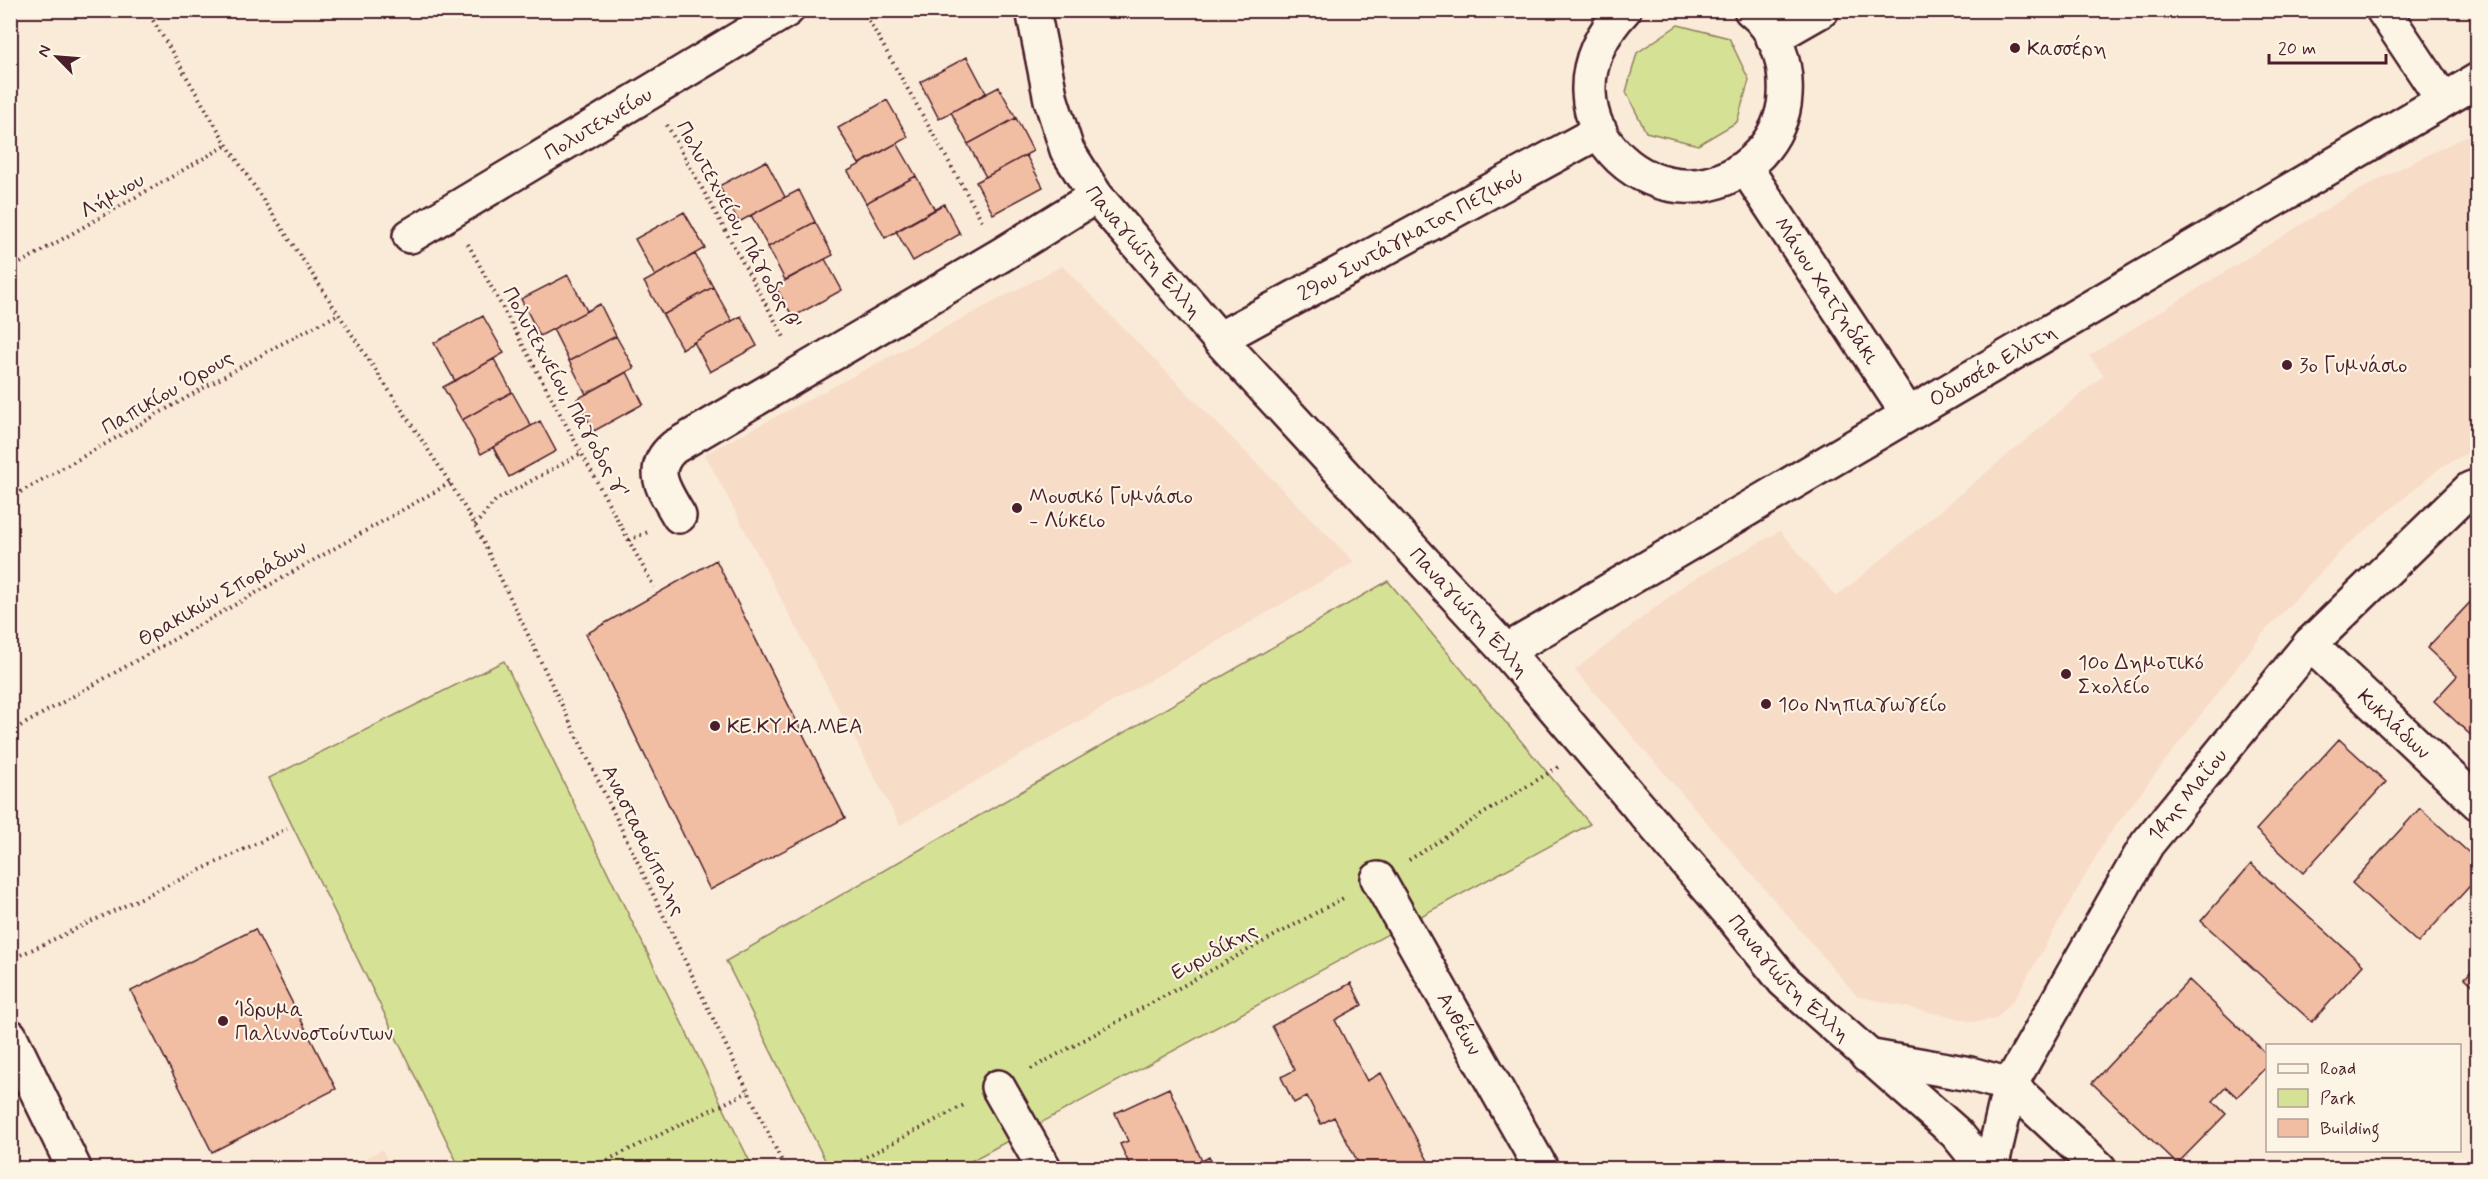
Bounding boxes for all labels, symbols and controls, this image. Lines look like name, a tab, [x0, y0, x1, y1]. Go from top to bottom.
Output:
north arrow	[27, 27, 87, 87]
scale bar	[2269, 27, 2386, 65]
place label: Κασσέρη	[2027, 34, 2107, 63]
text: 20 m	[2278, 37, 2316, 61]
marker: Κασσέρη	[2008, 41, 2022, 55]
text: N	[33, 42, 57, 61]
street label: Πολυτεχνείου	[539, 81, 658, 168]
street label: Πολυτεχνείου, Πάγοδος β'	[669, 116, 807, 335]
street label: 29ου Συντάγματος Πεζικού	[1293, 162, 1529, 308]
street label: Λήμνου	[75, 166, 150, 225]
street label: Παναγιώτη Έλλη	[1078, 181, 1208, 325]
street label: Μάνου Χατζηδάκι	[1767, 212, 1885, 371]
street label: Πολυτεχνείου, Πάγοδος γ'	[495, 282, 635, 503]
street label: Οδυσσέα Ελύτη	[1924, 318, 2062, 414]
street label: Παπικίου Όρους	[97, 344, 238, 442]
place label: 3ο Γυμνάσιο	[2299, 352, 2407, 380]
marker: 3ο Γυμνάσιο	[2280, 358, 2294, 372]
place label: Μουσικό Γυμνάσιο - Λύκειο	[1029, 483, 1193, 535]
marker: Μουσικό Γυμνάσιο - Λύκειο	[1010, 501, 1024, 515]
street label: Θρακικών Σποράδων	[133, 534, 312, 654]
street label: Παναγιώτη Έλλη	[1403, 542, 1535, 684]
place label: 10ο Δημοτικό Σχολείο	[2078, 649, 2204, 701]
marker: 10ο Δημοτικό Σχολείο	[2059, 667, 2073, 681]
street label: Κυκλάδων	[2351, 683, 2436, 766]
place label: 10ο Νηπιαγωγείο	[1778, 691, 1946, 719]
marker: 10ο Νηπιαγωγείο	[1759, 697, 1773, 711]
place label: ΚΕ.ΚΥ.ΚΑ.ΜΕΑ	[727, 713, 863, 741]
marker: ΚΕ.ΚΥ.ΚΑ.ΜΕΑ	[708, 719, 722, 733]
street label: 14ης Μαΐου	[2142, 743, 2234, 848]
street label: Αναστασιούπολης	[594, 760, 692, 920]
street label: Παναγιώτη Έλλη	[1721, 909, 1856, 1048]
street label: Ευρυδίκης	[1166, 917, 1263, 987]
street label: Ανθέων	[1430, 987, 1488, 1061]
place label: Ίδρυμα Παλιννοστούντων	[235, 996, 393, 1048]
marker: Ίδρυμα Παλιννοστούντων	[216, 1014, 230, 1028]
legend	[2266, 1044, 2461, 1152]
text: Road	[2320, 1057, 2356, 1081]
text: Park	[2320, 1087, 2356, 1111]
text: Building	[2320, 1117, 2380, 1143]

